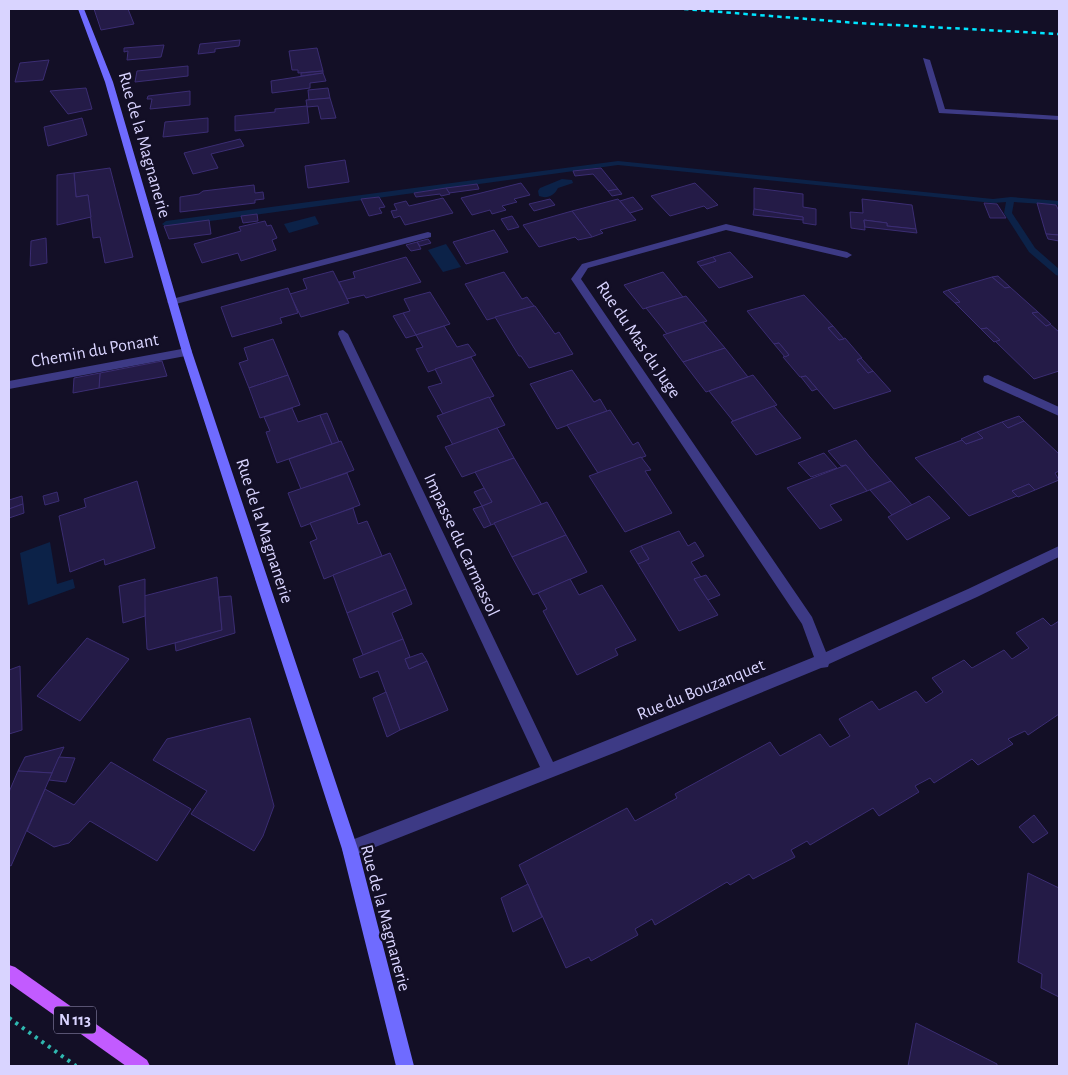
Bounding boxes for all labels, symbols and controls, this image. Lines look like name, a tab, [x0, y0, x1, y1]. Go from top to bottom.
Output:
street label: Rue de la Magnanerie	[115, 70, 173, 220]
street label: Rue du Mas du Juge	[592, 278, 684, 402]
street label: Chemin du Ponant	[30, 331, 160, 371]
street label: Rue de la Magnanerie	[232, 456, 296, 606]
street label: Impasse du Carmassol	[420, 471, 502, 619]
street label: Rue du Bouzanquet	[634, 656, 768, 724]
street label: Rue de la Magnanerie	[357, 843, 413, 993]
road number: N 113	[54, 1006, 96, 1034]

